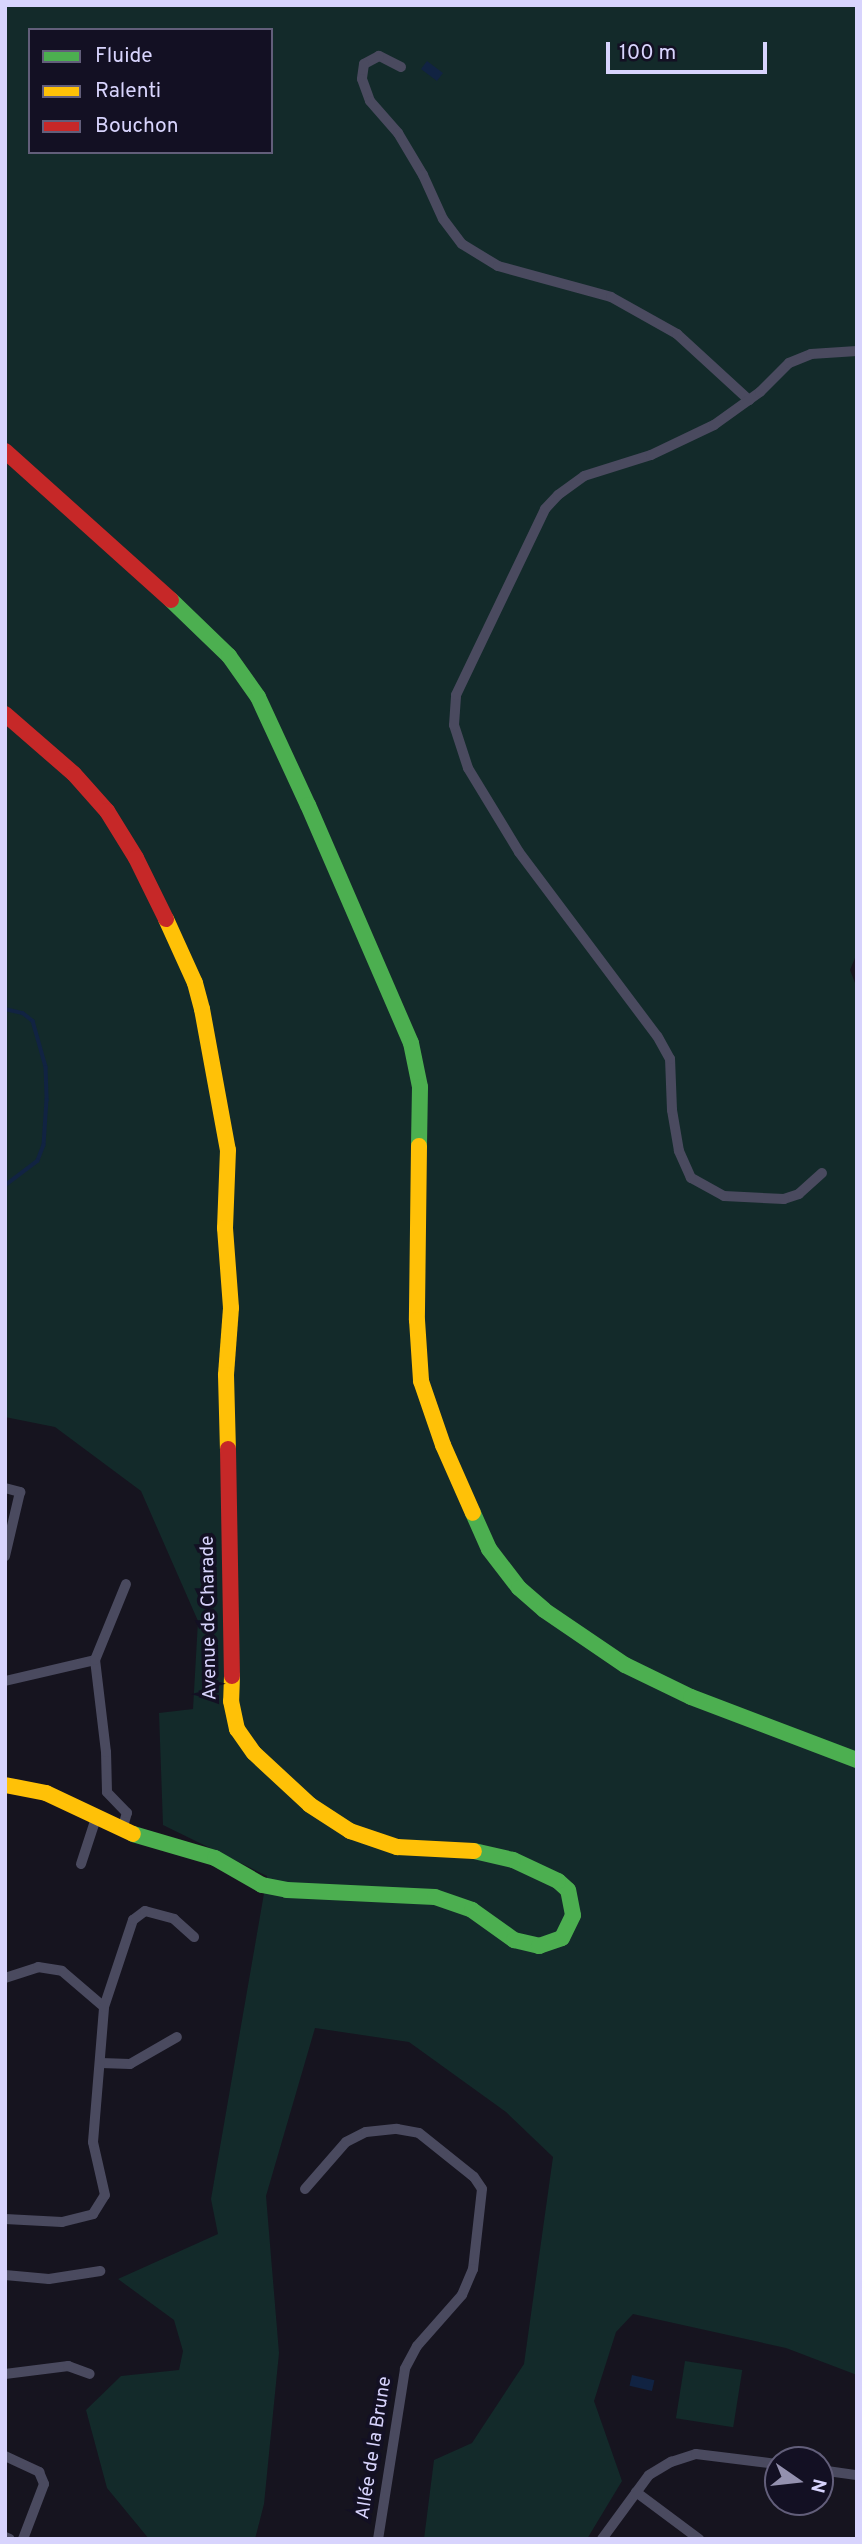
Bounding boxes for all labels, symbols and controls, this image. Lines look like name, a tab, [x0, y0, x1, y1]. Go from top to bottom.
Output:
legend	[28, 28, 273, 154]
scale bar	[610, 28, 771, 72]
text: 100 m	[619, 40, 676, 67]
text: Fluide	[95, 43, 153, 70]
text: Ralenti	[95, 78, 161, 105]
text: Bouchon	[95, 113, 178, 140]
street label: Avenue de Charade	[197, 1535, 223, 1701]
street label: Allée de la Brune	[352, 2375, 398, 2521]
north arrow	[764, 2446, 834, 2516]
text: N	[804, 2476, 831, 2495]

